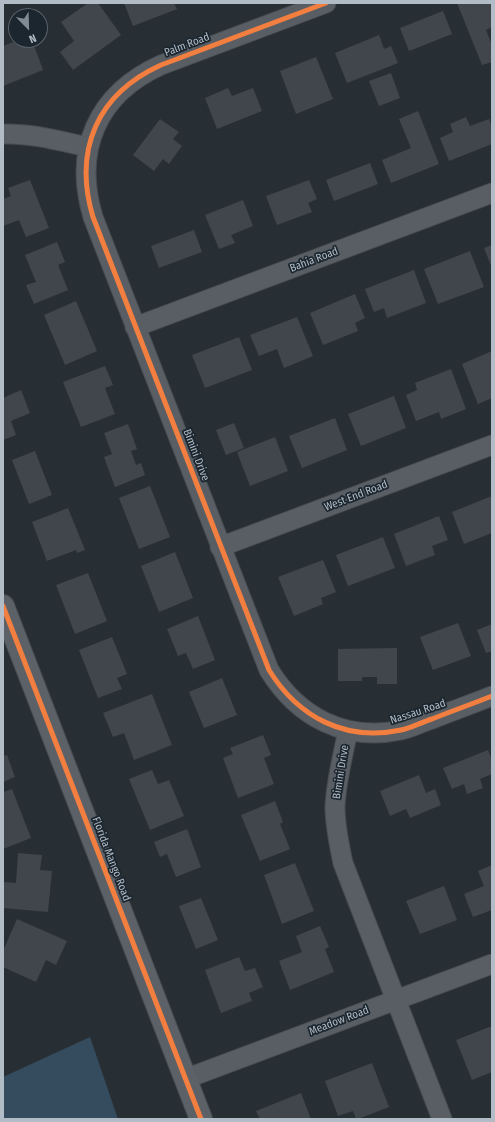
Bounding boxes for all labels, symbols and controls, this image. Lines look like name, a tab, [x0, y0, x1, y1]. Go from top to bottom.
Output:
north arrow	[8, 8, 48, 48]
street label: Palm Road	[163, 30, 211, 60]
text: N	[27, 31, 38, 46]
street label: Bahia Road	[288, 245, 340, 275]
street label: Bimini Drive	[180, 427, 212, 483]
street label: West End Road	[323, 478, 389, 514]
street label: Nassau Road	[389, 697, 447, 727]
street label: Bimini Drive	[330, 744, 352, 800]
street label: Florida Mango Road	[89, 815, 133, 903]
street label: Meadow Road	[307, 1004, 371, 1038]

